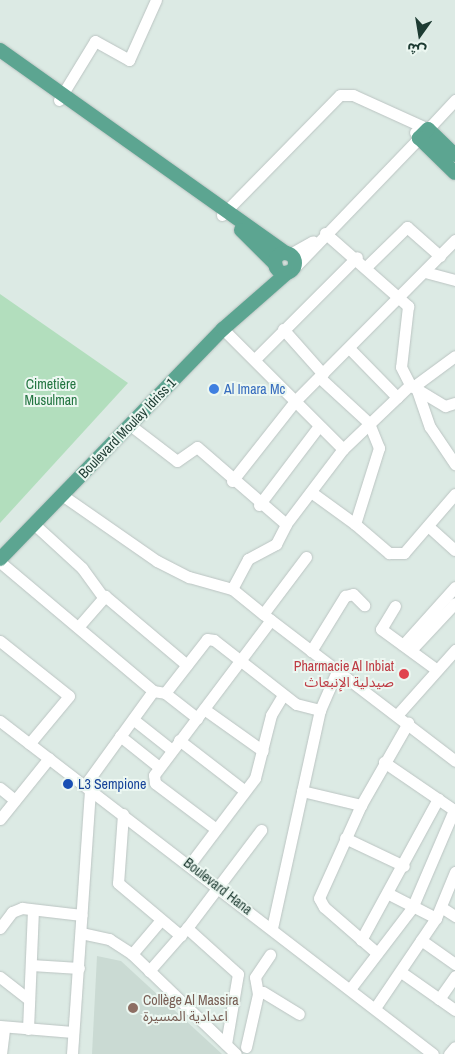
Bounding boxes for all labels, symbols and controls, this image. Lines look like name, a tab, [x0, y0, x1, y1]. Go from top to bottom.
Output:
north arrow	[395, 10, 445, 60]
text: ش	[405, 39, 428, 61]
street label: Boulevard Moulay Idriss 1	[75, 374, 179, 482]
park label: Cimetière Musulman	[25, 376, 77, 408]
place label: Al Imara Mc	[224, 381, 285, 397]
marker: Al Imara Mc	[208, 383, 220, 395]
place label: Pharmacie Al Inbiat صيدلية الإنبعاث	[293, 658, 394, 690]
marker: Pharmacie Al Inbiat صيدلية الإنبعاث	[398, 668, 410, 680]
place label: L3 Sempione	[78, 776, 146, 792]
marker: L3 Sempione	[62, 778, 74, 790]
street label: Boulevard Hana	[180, 854, 256, 918]
place label: Collège Al Massira اعدادية المسيرة	[143, 992, 239, 1024]
marker: Collège Al Massira اعدادية المسيرة	[127, 1002, 139, 1014]

